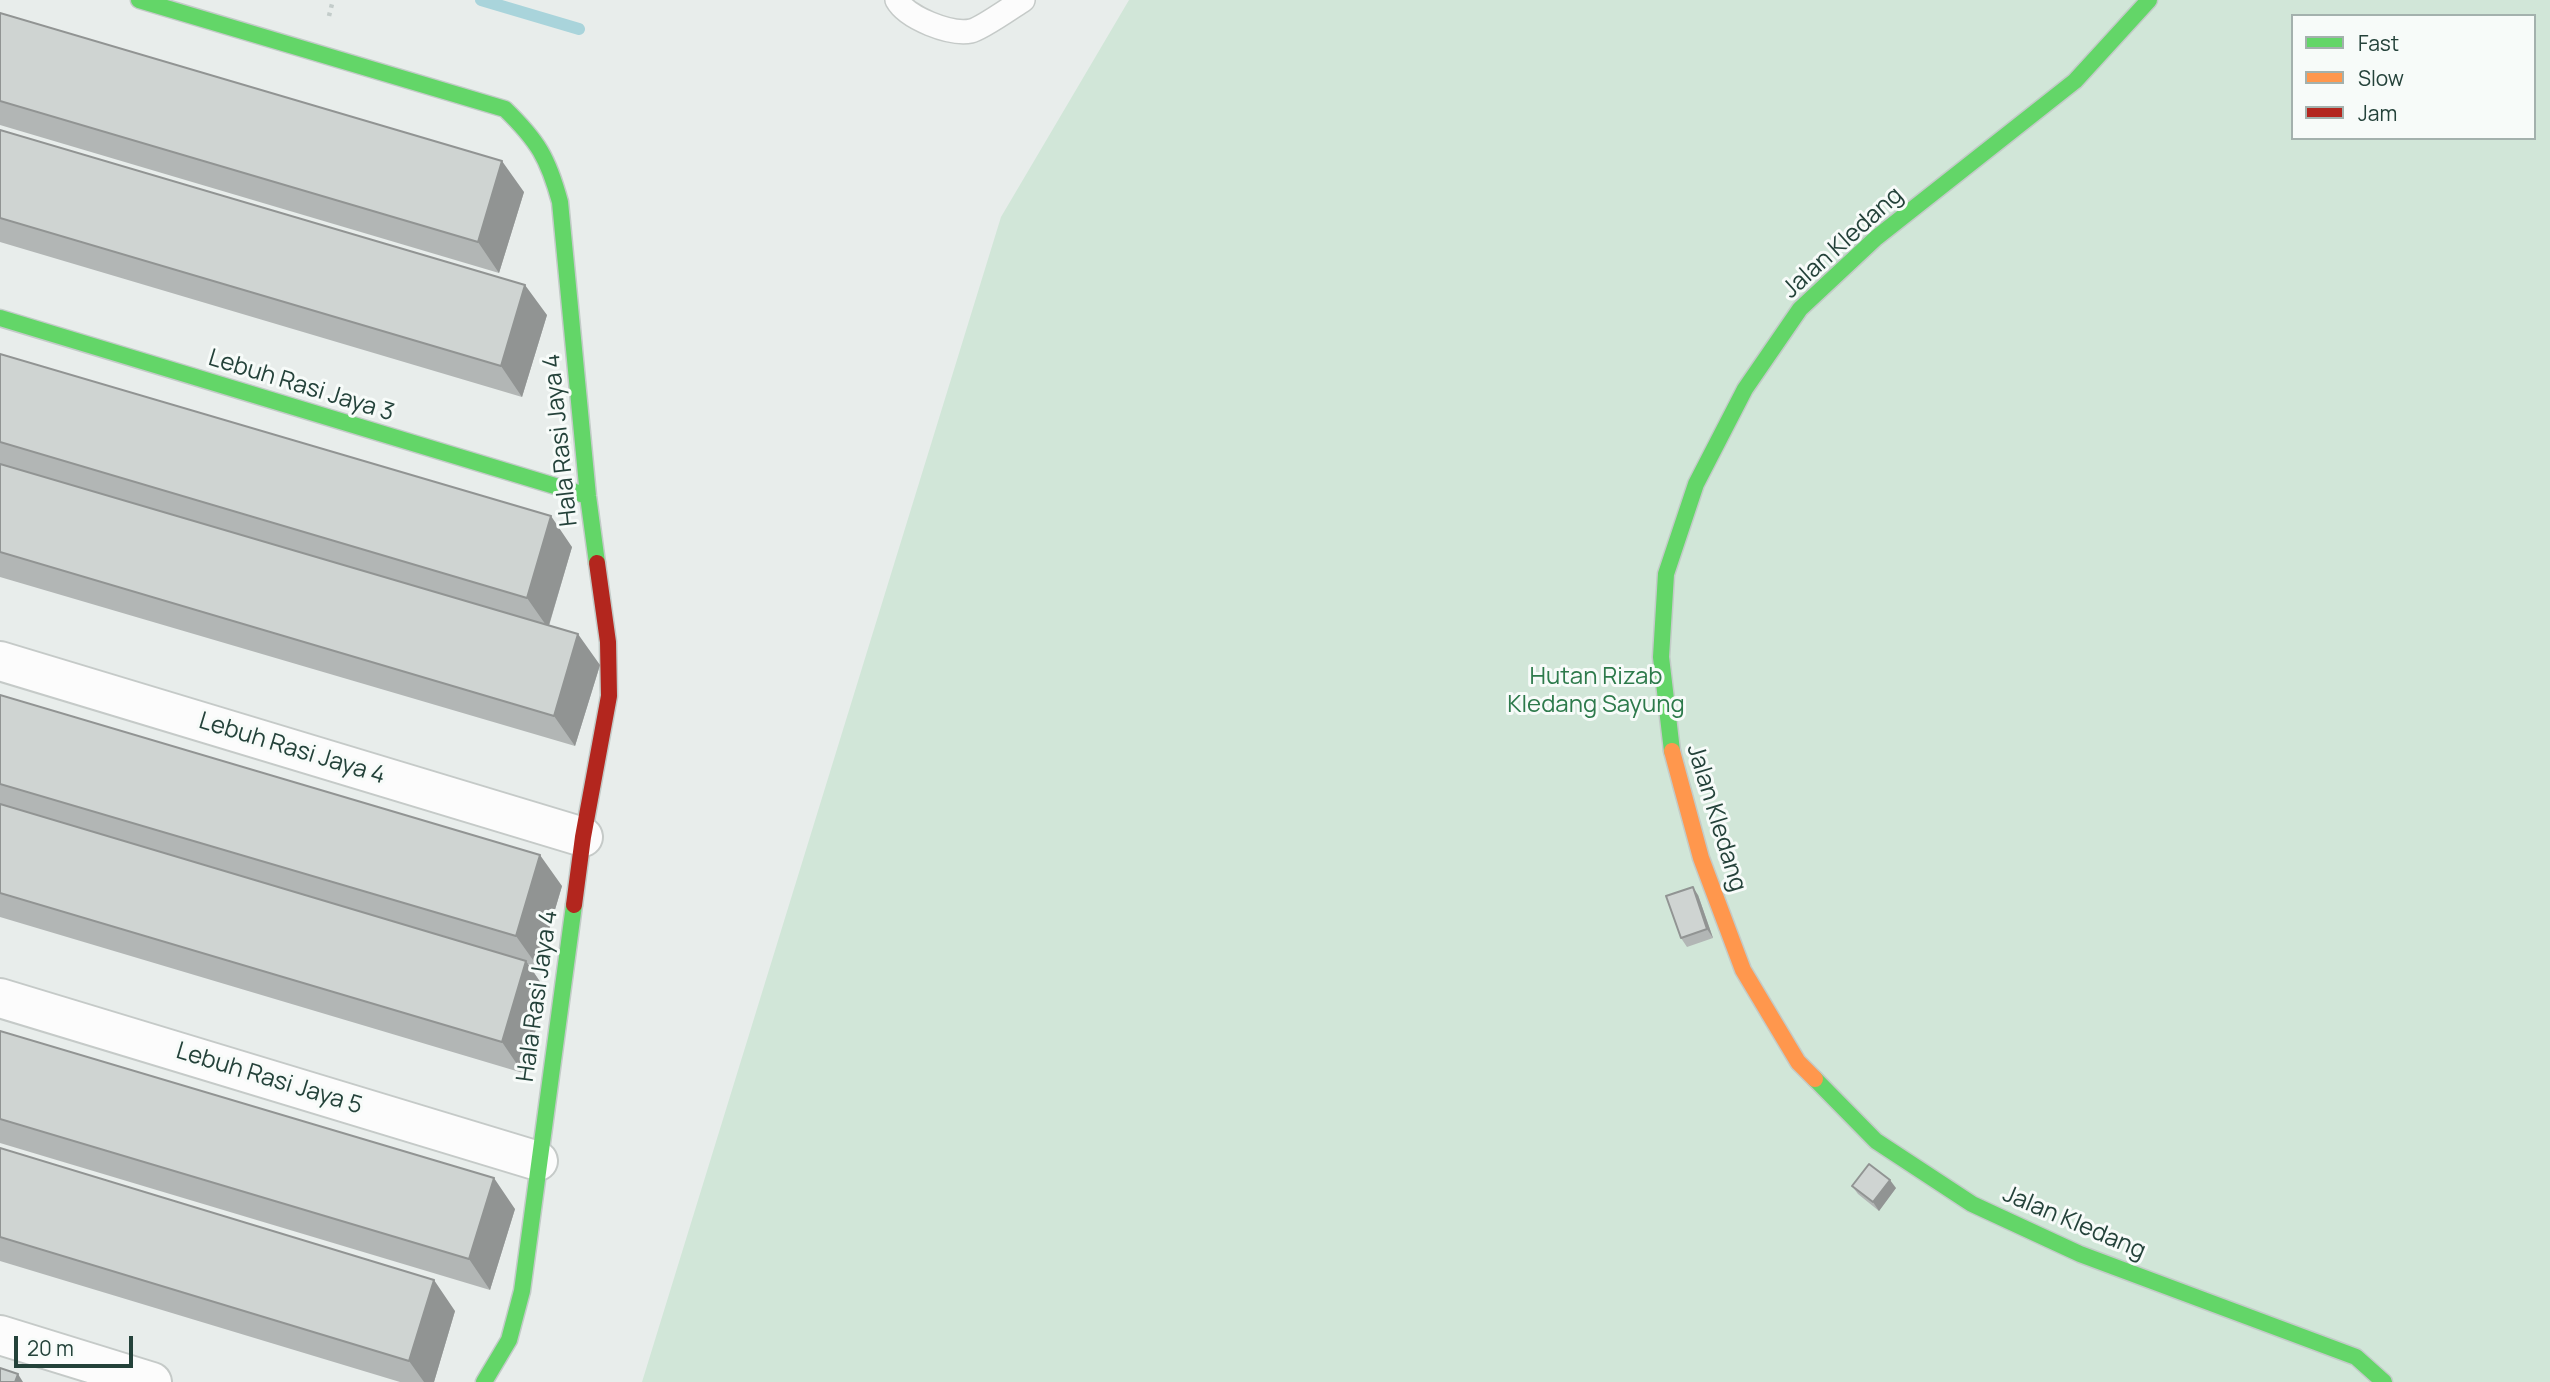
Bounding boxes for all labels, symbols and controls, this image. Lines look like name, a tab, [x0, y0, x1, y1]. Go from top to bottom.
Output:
legend	[2291, 14, 2536, 140]
text: Fast	[2358, 29, 2399, 57]
text: Slow	[2358, 64, 2404, 92]
text: Jam	[2358, 99, 2397, 127]
street label: Jalan Kledang	[1777, 181, 1909, 305]
street label: Lebuh Rasi Jaya 3	[205, 344, 397, 428]
street label: Hala Rasi Jaya 4	[538, 352, 584, 528]
park label: Hutan Rizab Kledang Sayung	[1507, 663, 1685, 719]
street label: Lebuh Rasi Jaya 4	[195, 707, 389, 791]
street label: Jalan Kledang	[1680, 741, 1752, 895]
street label: Hala Rasi Jaya 4	[512, 908, 564, 1084]
street label: Lebuh Rasi Jaya 5	[172, 1037, 366, 1121]
street label: Jalan Kledang	[1998, 1180, 2150, 1266]
scale bar	[18, 1322, 136, 1366]
text: 20 m	[27, 1334, 74, 1362]

